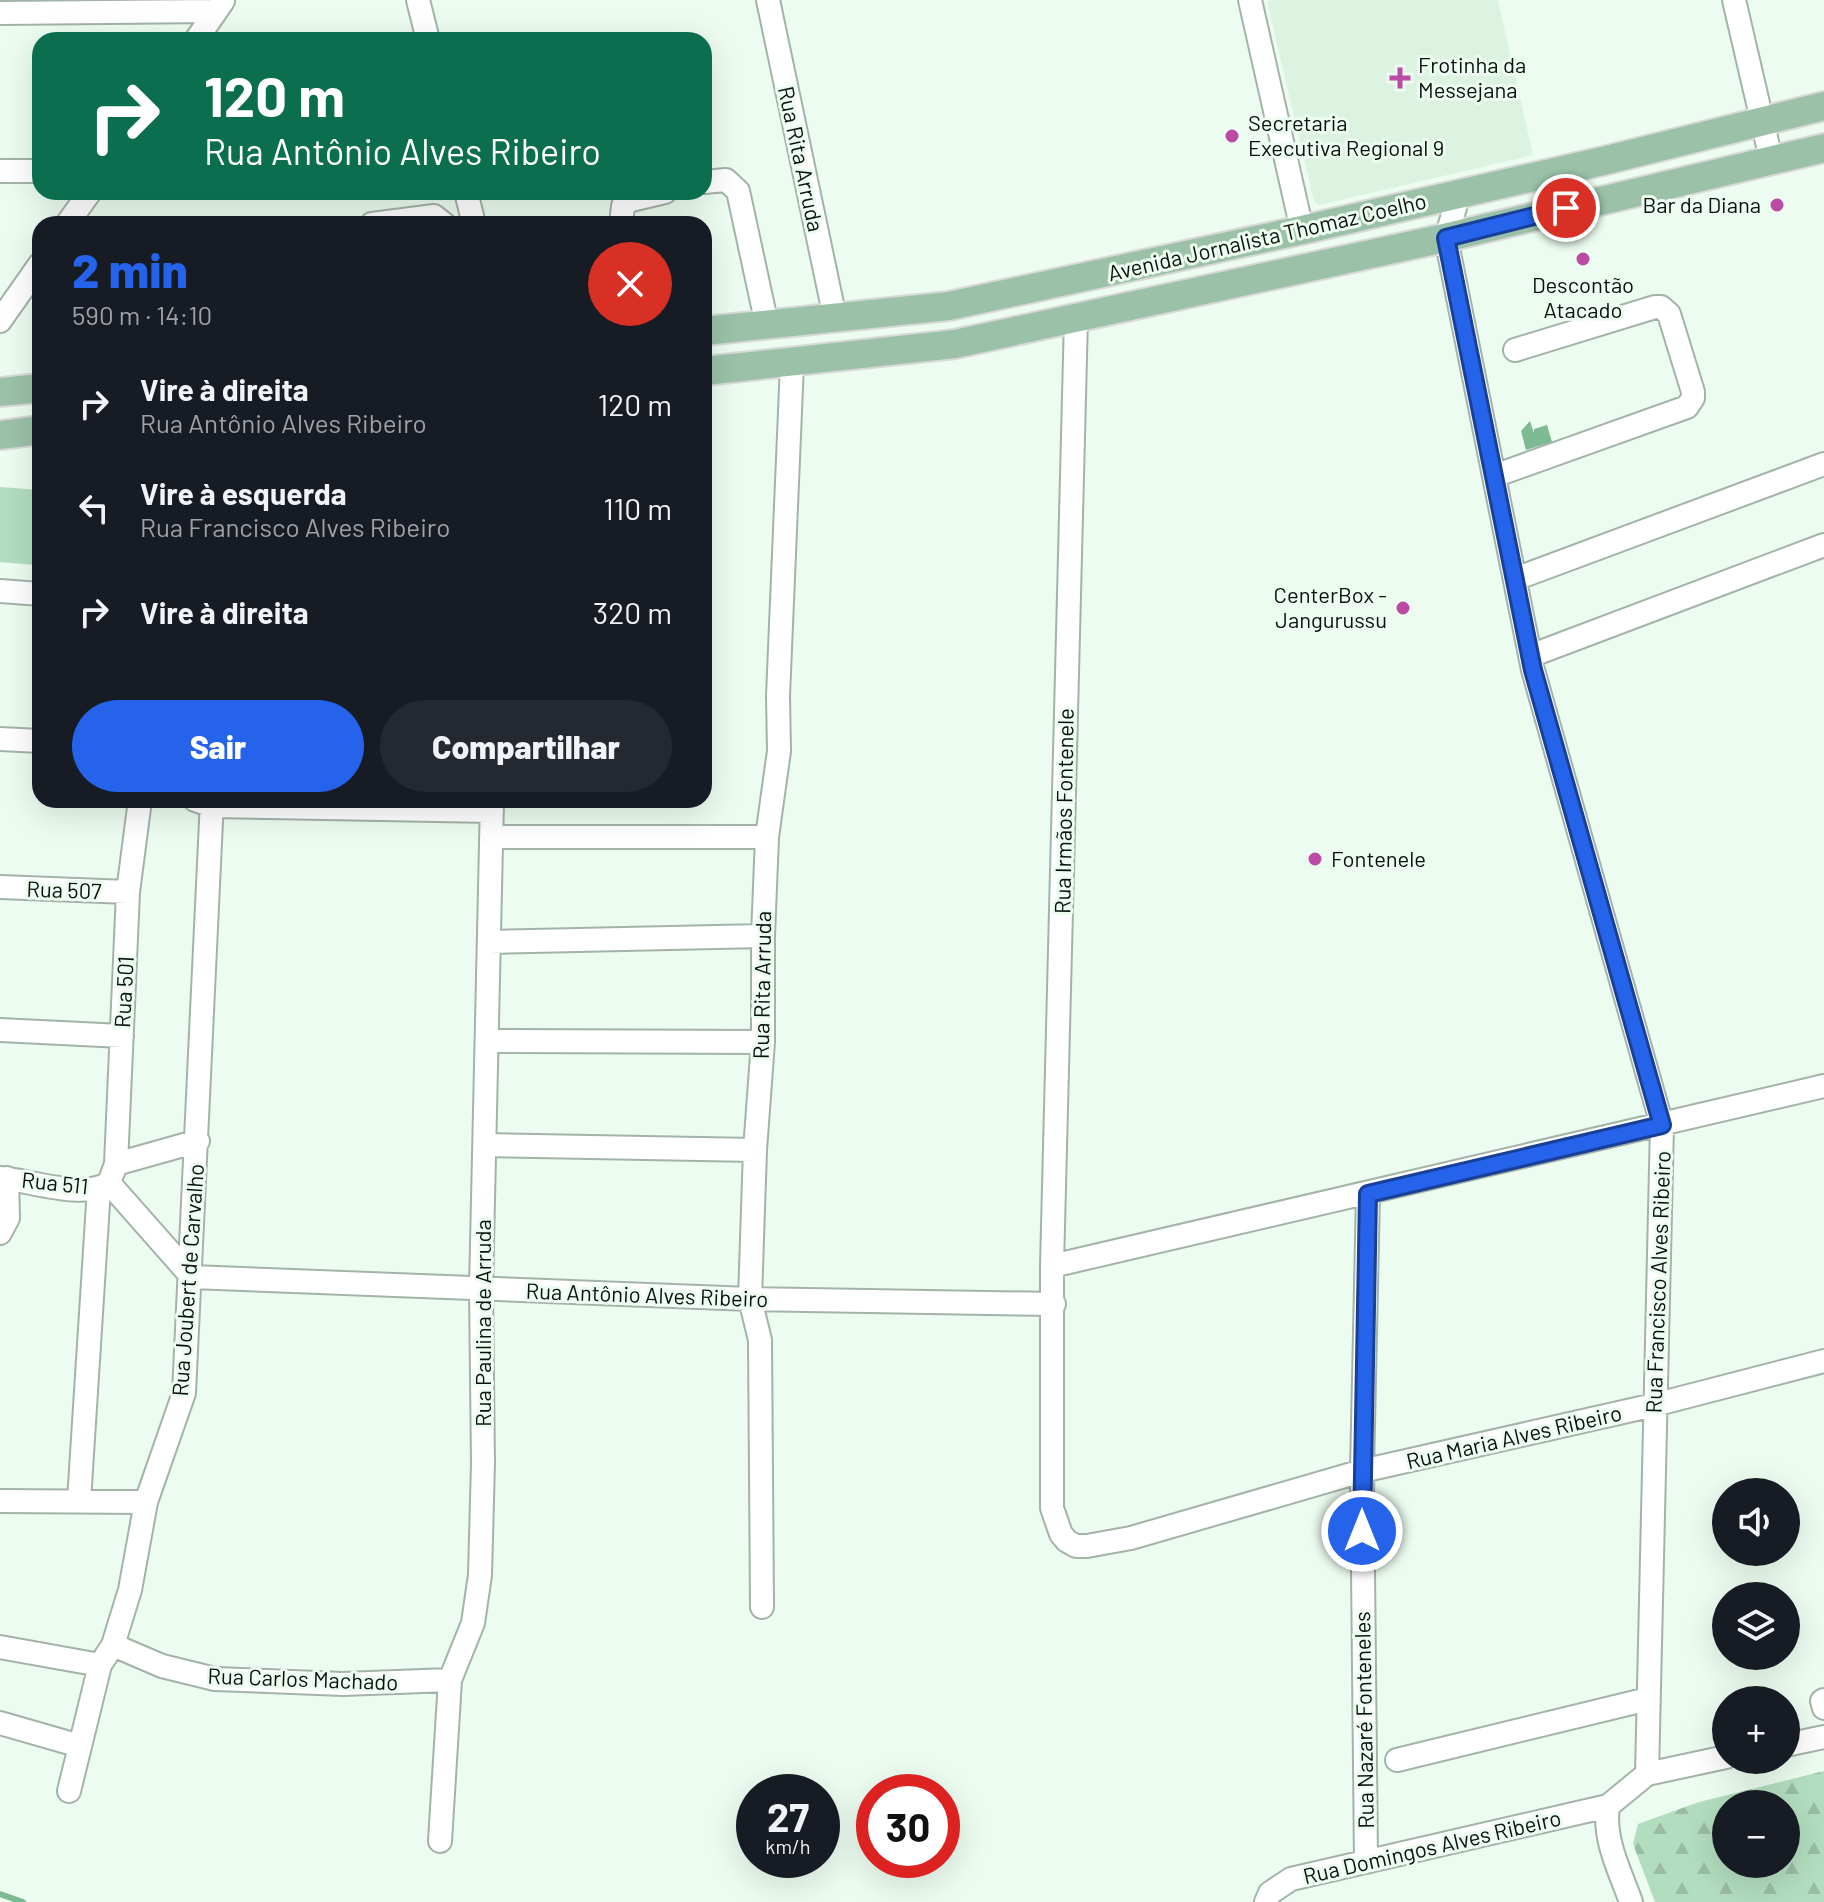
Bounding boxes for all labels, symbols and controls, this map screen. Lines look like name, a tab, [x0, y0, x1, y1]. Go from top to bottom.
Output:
place label: Frotinha da Messejana	[1418, 51, 1526, 102]
text: 120 m	[204, 61, 345, 128]
icon: right	[72, 64, 176, 168]
marker: Frotinha da Messejana	[1389, 67, 1411, 89]
street label: Rua Rita Arruda	[774, 84, 830, 234]
place label: Secretaria Executiva Regional 9	[1248, 109, 1444, 160]
marker: Secretaria Executiva Regional 9	[1223, 127, 1241, 145]
text: Rua Antônio Alves Ribeiro	[204, 129, 601, 172]
pin	[1532, 174, 1600, 242]
icon: arrive	[1544, 186, 1588, 230]
street label: Avenida Jornalista Thomaz Coelho	[1105, 187, 1429, 285]
place label: Bar da Diana	[1642, 191, 1761, 217]
marker: Bar da Diana	[1768, 196, 1786, 214]
text: 2 min	[72, 240, 188, 298]
button: close	[588, 242, 672, 326]
marker: Descontão Atacado	[1574, 250, 1592, 268]
place label: Descontão Atacado	[1532, 271, 1634, 322]
text: 590 m · 14:10	[72, 299, 212, 330]
text: Vire à direita	[140, 371, 309, 407]
icon: right	[72, 382, 116, 426]
text: 120 m	[598, 386, 672, 422]
text: Rua Antônio Alves Ribeiro	[140, 407, 427, 438]
text: Vire à esquerda	[140, 475, 347, 511]
icon: left	[72, 486, 116, 530]
text: 110 m	[603, 490, 672, 526]
text: Rua Francisco Alves Ribeiro	[140, 511, 450, 542]
place label: CenterBox - Jangurussu	[1274, 581, 1387, 632]
icon: right	[72, 590, 116, 634]
text: Vire à direita	[140, 594, 309, 630]
text: 320 m	[593, 594, 672, 630]
marker: CenterBox - Jangurussu	[1394, 599, 1412, 617]
button: Sair	[72, 700, 364, 792]
button: Compartilhar	[380, 700, 672, 792]
street label: Rua Irmãos Fontenele	[1048, 708, 1078, 914]
place label: Fontenele	[1331, 845, 1426, 871]
marker: Fontenele	[1306, 850, 1324, 868]
street label: Rua 507	[26, 875, 102, 903]
street label: Rua Rita Arruda	[747, 911, 775, 1059]
street label: Rua 501	[108, 955, 138, 1028]
street label: Rua Francisco Alves Ribeiro	[1639, 1150, 1675, 1414]
street label: Rua Joubert de Carvalho	[166, 1163, 208, 1397]
street label: Rua 511	[20, 1166, 90, 1198]
street label: Rua Paulina de Arruda	[469, 1219, 495, 1427]
street label: Rua Antônio Alves Ribeiro	[525, 1277, 769, 1311]
street label: Rua Maria Alves Ribeiro	[1404, 1399, 1624, 1473]
map controls	[1712, 1478, 1800, 1878]
button: sound	[1712, 1478, 1800, 1566]
position arrow	[1320, 1489, 1404, 1573]
button: layers	[1712, 1582, 1800, 1670]
street label: Rua Nazaré Fonteneles	[1348, 1611, 1378, 1829]
street label: Rua Carlos Machado	[207, 1662, 399, 1694]
button: +	[1712, 1686, 1800, 1774]
speed limit sign: 30	[856, 1774, 960, 1878]
button: −	[1712, 1790, 1800, 1878]
text: 27	[767, 1792, 809, 1840]
street label: Rua Domingos Alves Ribeiro	[1300, 1804, 1563, 1888]
text: km/h	[765, 1834, 811, 1858]

